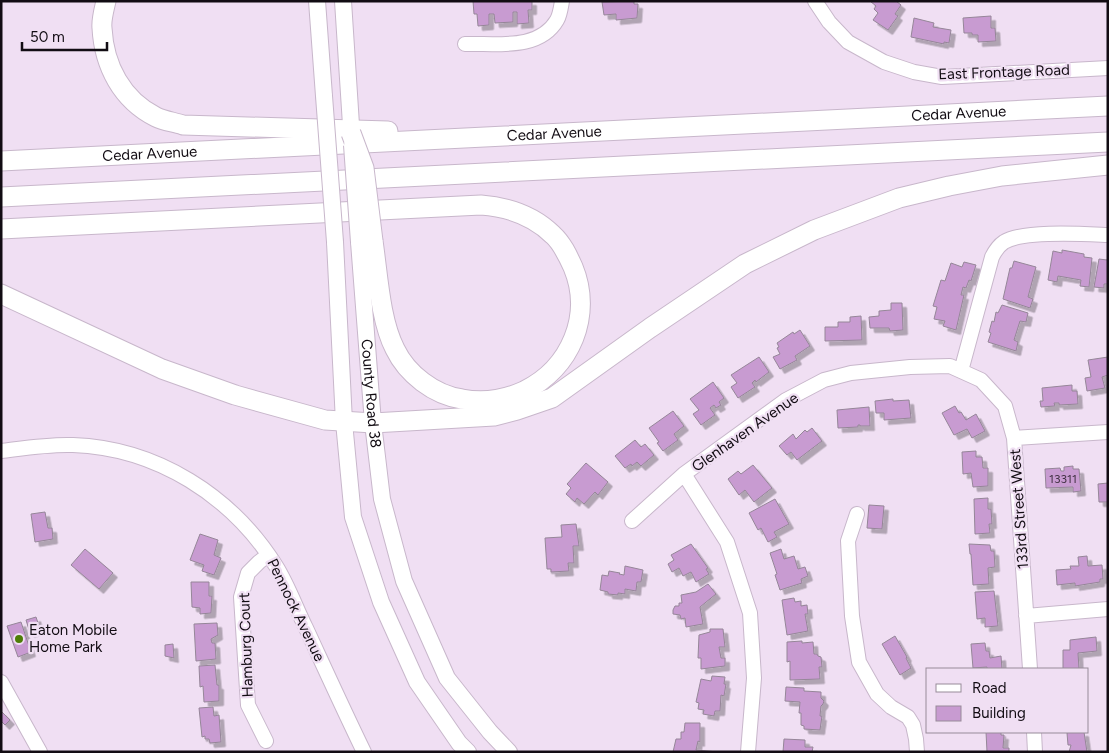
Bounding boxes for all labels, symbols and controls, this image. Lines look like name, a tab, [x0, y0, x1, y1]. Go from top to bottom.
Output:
scale bar	[22, 20, 108, 52]
text: 50 m	[30, 28, 65, 46]
street label: East Frontage Road	[938, 61, 1070, 83]
street label: Cedar Avenue	[911, 102, 1007, 125]
street label: Cedar Avenue	[506, 122, 602, 145]
street label: Cedar Avenue	[102, 142, 198, 165]
street label: County Road 38	[358, 338, 385, 449]
street label: Glenhaven Avenue	[688, 389, 802, 475]
street label: 133rd Street West	[1006, 448, 1032, 570]
house number: 13311	[1049, 472, 1077, 486]
street label: Pennock Avenue	[263, 556, 329, 664]
street label: Hamburg Court	[235, 592, 257, 698]
place label: Eaton Mobile Home Park	[29, 621, 117, 656]
marker: Eaton Mobile Home Park	[13, 633, 25, 645]
legend	[926, 668, 1089, 733]
text: Road	[972, 679, 1007, 697]
text: Building	[972, 704, 1026, 722]

